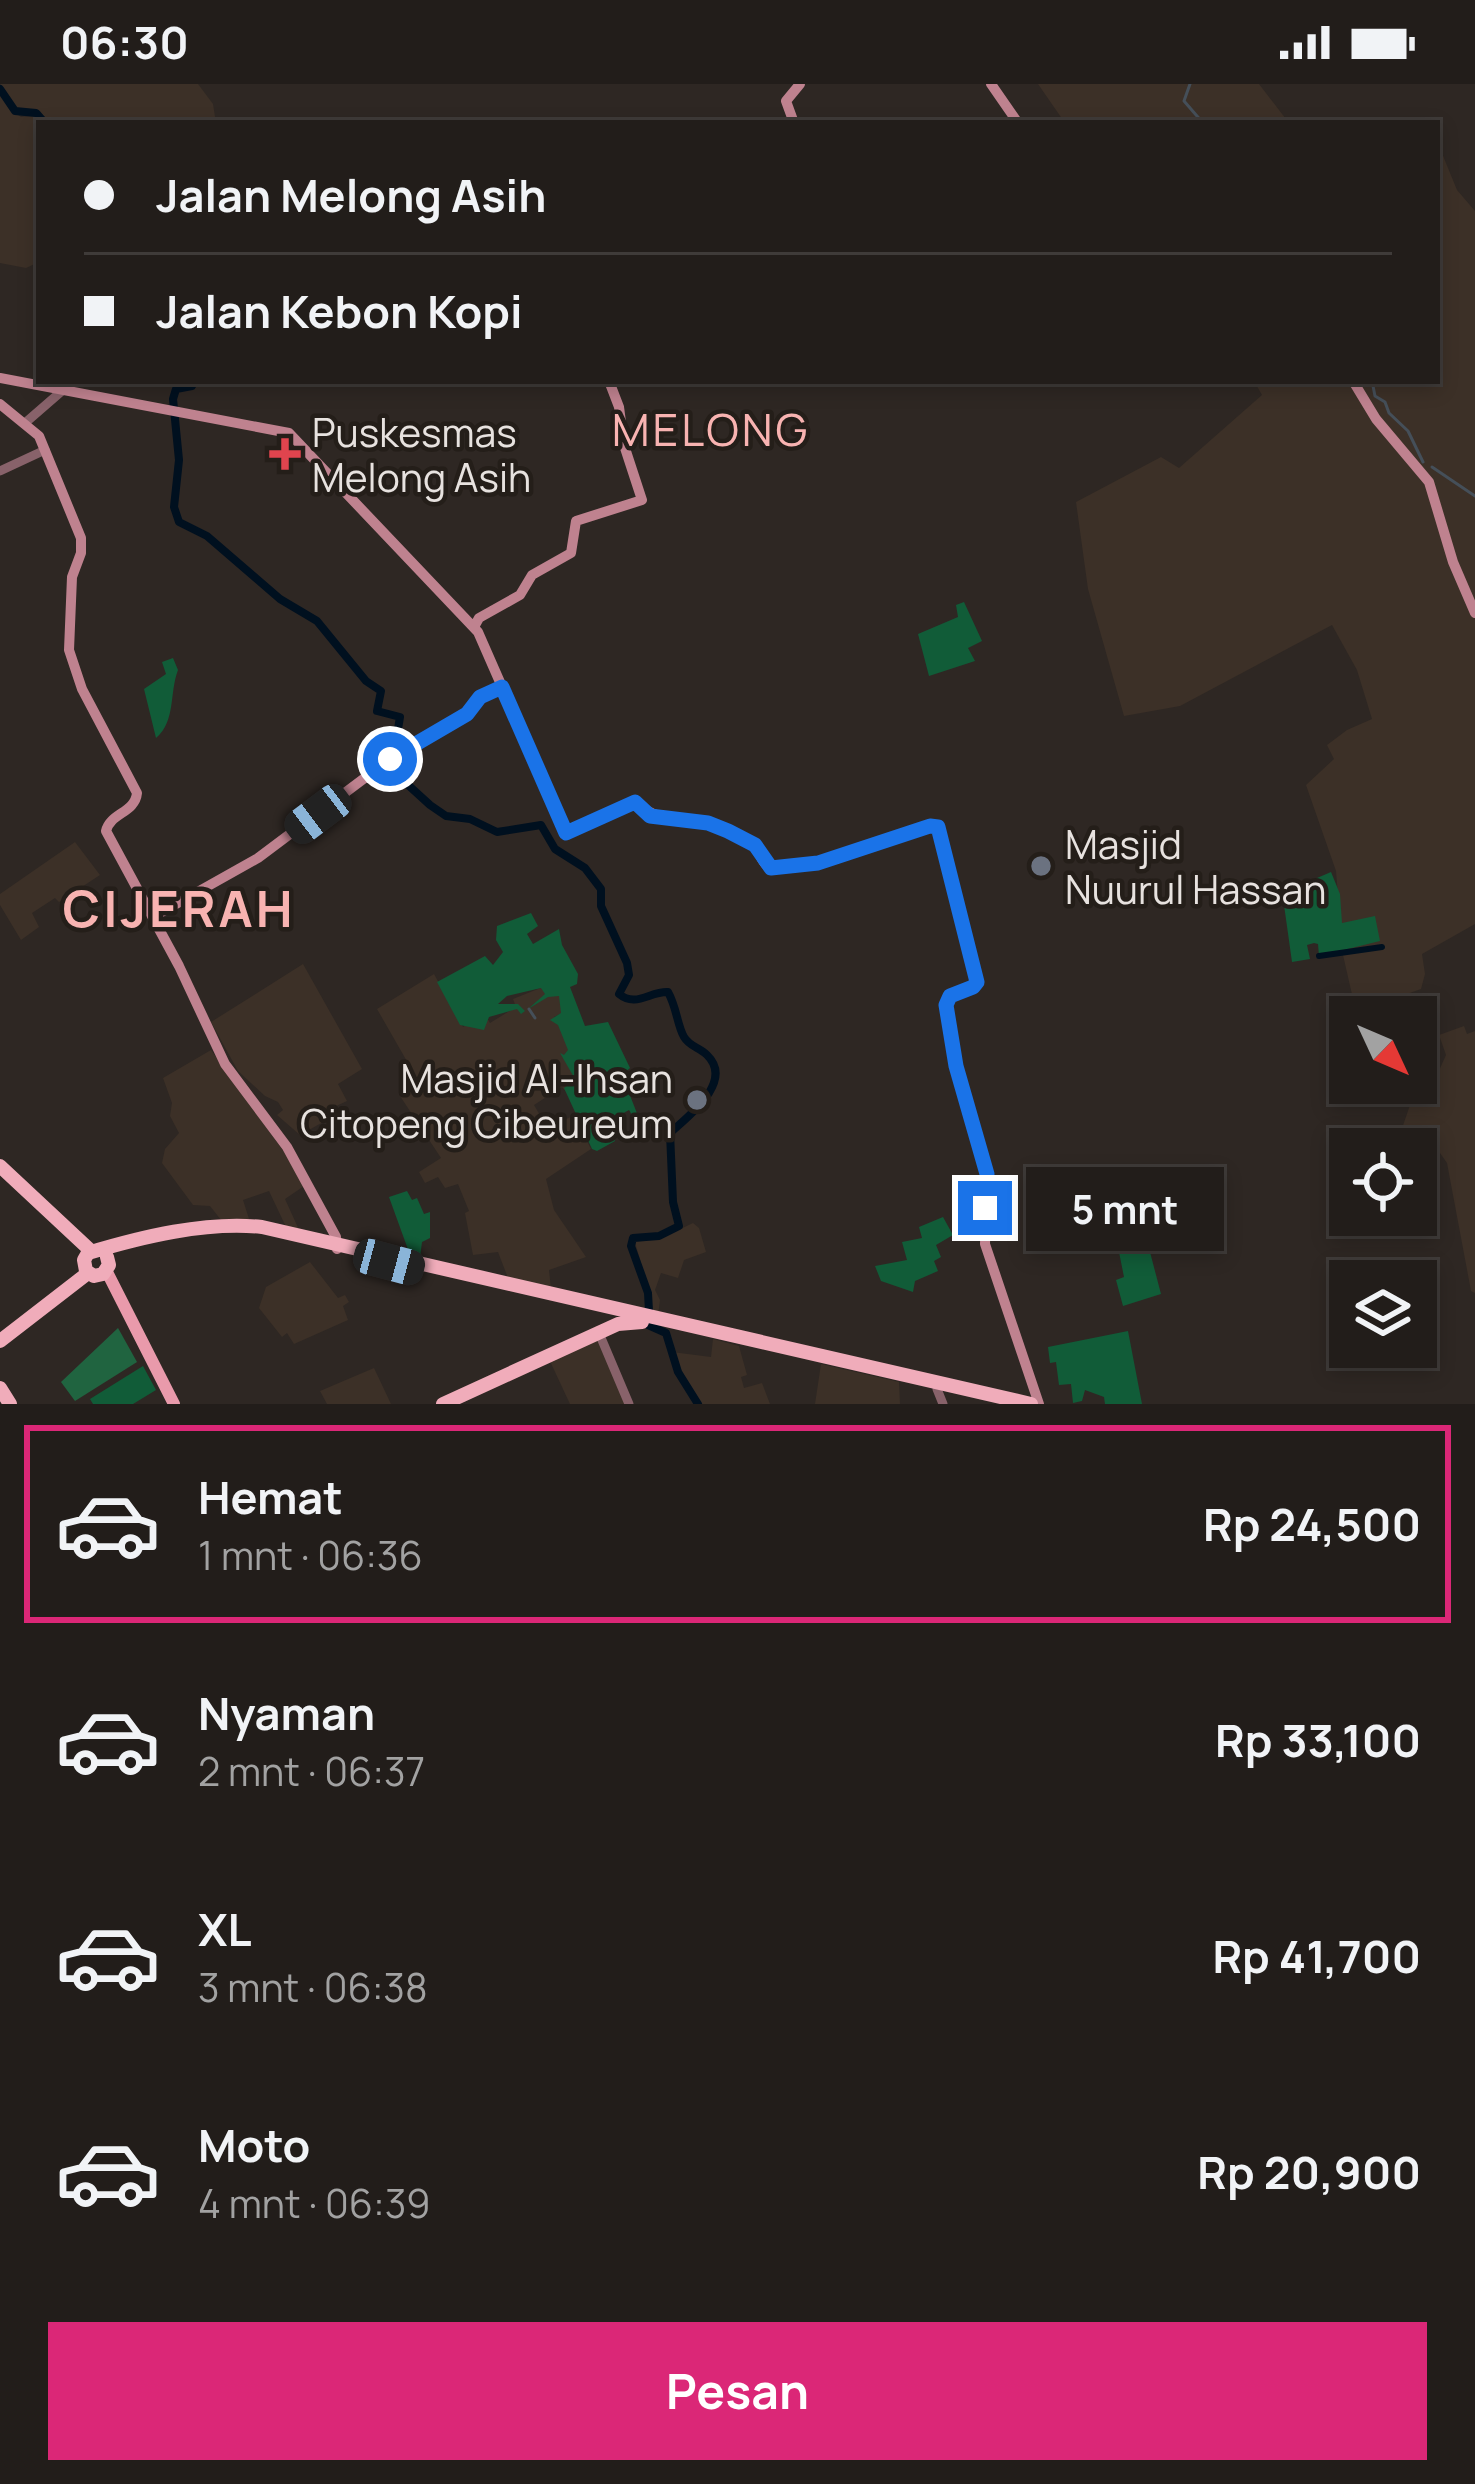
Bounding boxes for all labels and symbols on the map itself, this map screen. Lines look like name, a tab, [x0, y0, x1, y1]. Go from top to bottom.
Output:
district label: MELONG	[612, 398, 810, 460]
place label: Puskesmas Melong Asih	[312, 405, 531, 504]
marker: Puskesmas Melong Asih	[269, 438, 301, 470]
route start	[363, 732, 417, 786]
car	[278, 778, 358, 850]
place label: Masjid Nuurul Hassan	[1065, 817, 1326, 916]
marker: Masjid Nuurul Hassan	[1028, 853, 1054, 879]
district label: CIJERAH	[63, 873, 295, 942]
north arrow	[1329, 996, 1437, 1104]
place label: Masjid Al-Ihsan Citopeng Cibeureum	[300, 1051, 673, 1150]
marker: Masjid Al-Ihsan Citopeng Cibeureum	[684, 1087, 710, 1113]
callout: 5 mnt	[1027, 1166, 1225, 1250]
route end	[958, 1181, 1012, 1235]
car	[350, 1235, 428, 1289]

